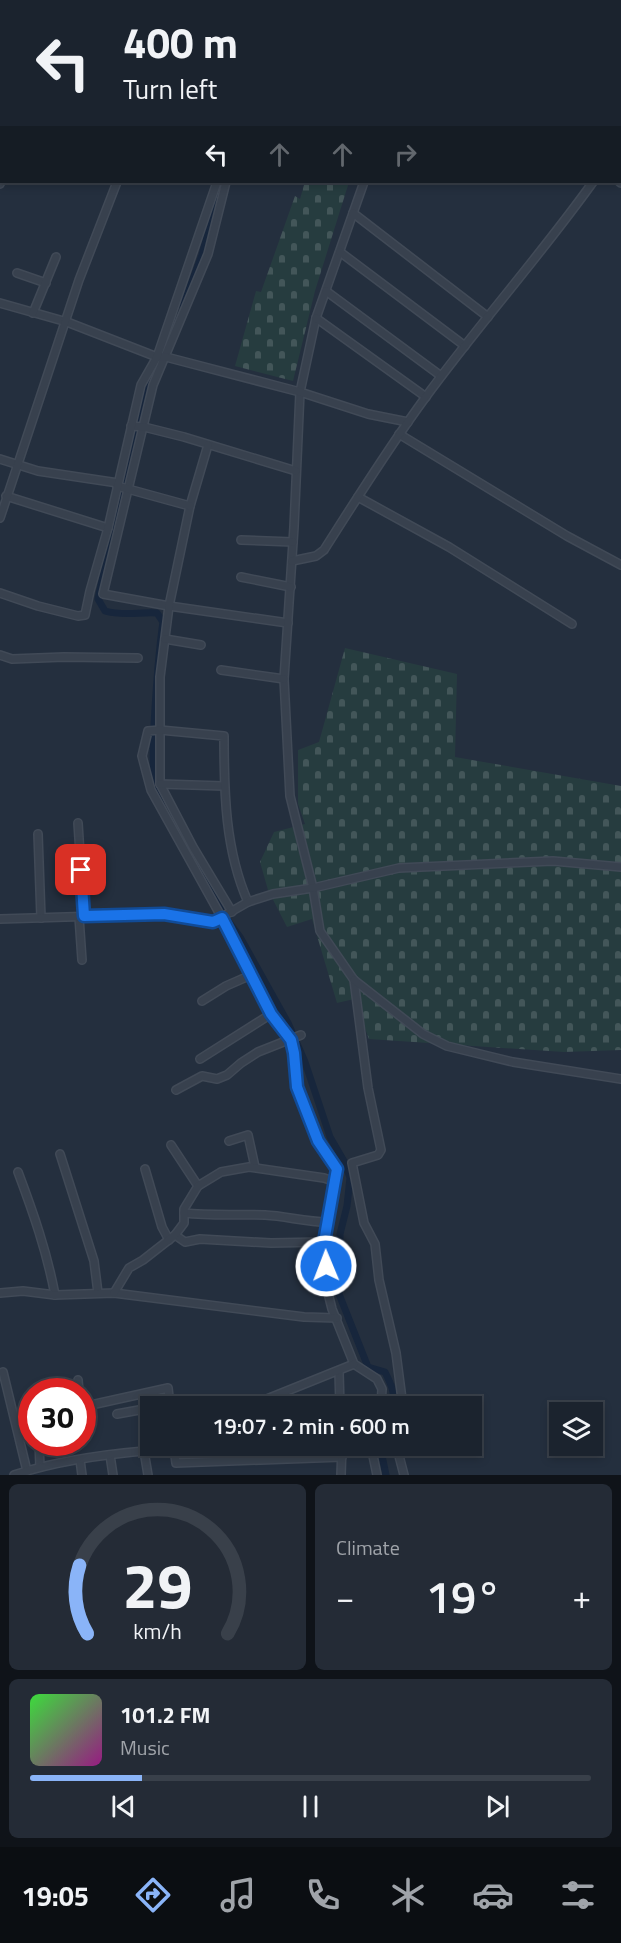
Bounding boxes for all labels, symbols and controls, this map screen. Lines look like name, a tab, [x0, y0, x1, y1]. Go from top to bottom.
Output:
text: 400 m	[123, 10, 238, 74]
icon: left	[24, 24, 102, 102]
text: Turn left	[123, 68, 217, 109]
icon: left	[200, 138, 233, 171]
icon: ahead	[263, 138, 296, 171]
icon: ahead	[326, 138, 359, 171]
icon: right	[389, 138, 422, 171]
pin	[55, 844, 106, 895]
icon: arrive	[64, 853, 97, 886]
position arrow	[294, 1234, 358, 1298]
speed limit sign: 30	[18, 1378, 96, 1456]
map controls	[549, 1402, 603, 1456]
button: layers	[549, 1402, 603, 1456]
text: 19:07 · 2 min · 600 m	[212, 1409, 410, 1443]
text: Climate	[336, 1532, 400, 1563]
text: 29	[123, 1537, 192, 1632]
text: 19°	[426, 1562, 501, 1630]
text: −	[336, 1572, 354, 1622]
text: +	[573, 1572, 591, 1622]
text: km/h	[133, 1615, 182, 1647]
text: 101.2 FM	[120, 1698, 210, 1732]
text: Music	[120, 1732, 170, 1763]
icon: previous	[107, 1790, 140, 1823]
icon: pause	[294, 1790, 327, 1823]
icon: next	[481, 1790, 514, 1823]
icon: directions	[132, 1874, 174, 1916]
icon: music	[217, 1874, 259, 1916]
icon: phone	[302, 1874, 344, 1916]
icon: climate	[387, 1874, 429, 1916]
icon: car	[472, 1874, 514, 1916]
icon: filters	[557, 1874, 599, 1916]
text: 19:05	[22, 1875, 89, 1916]

